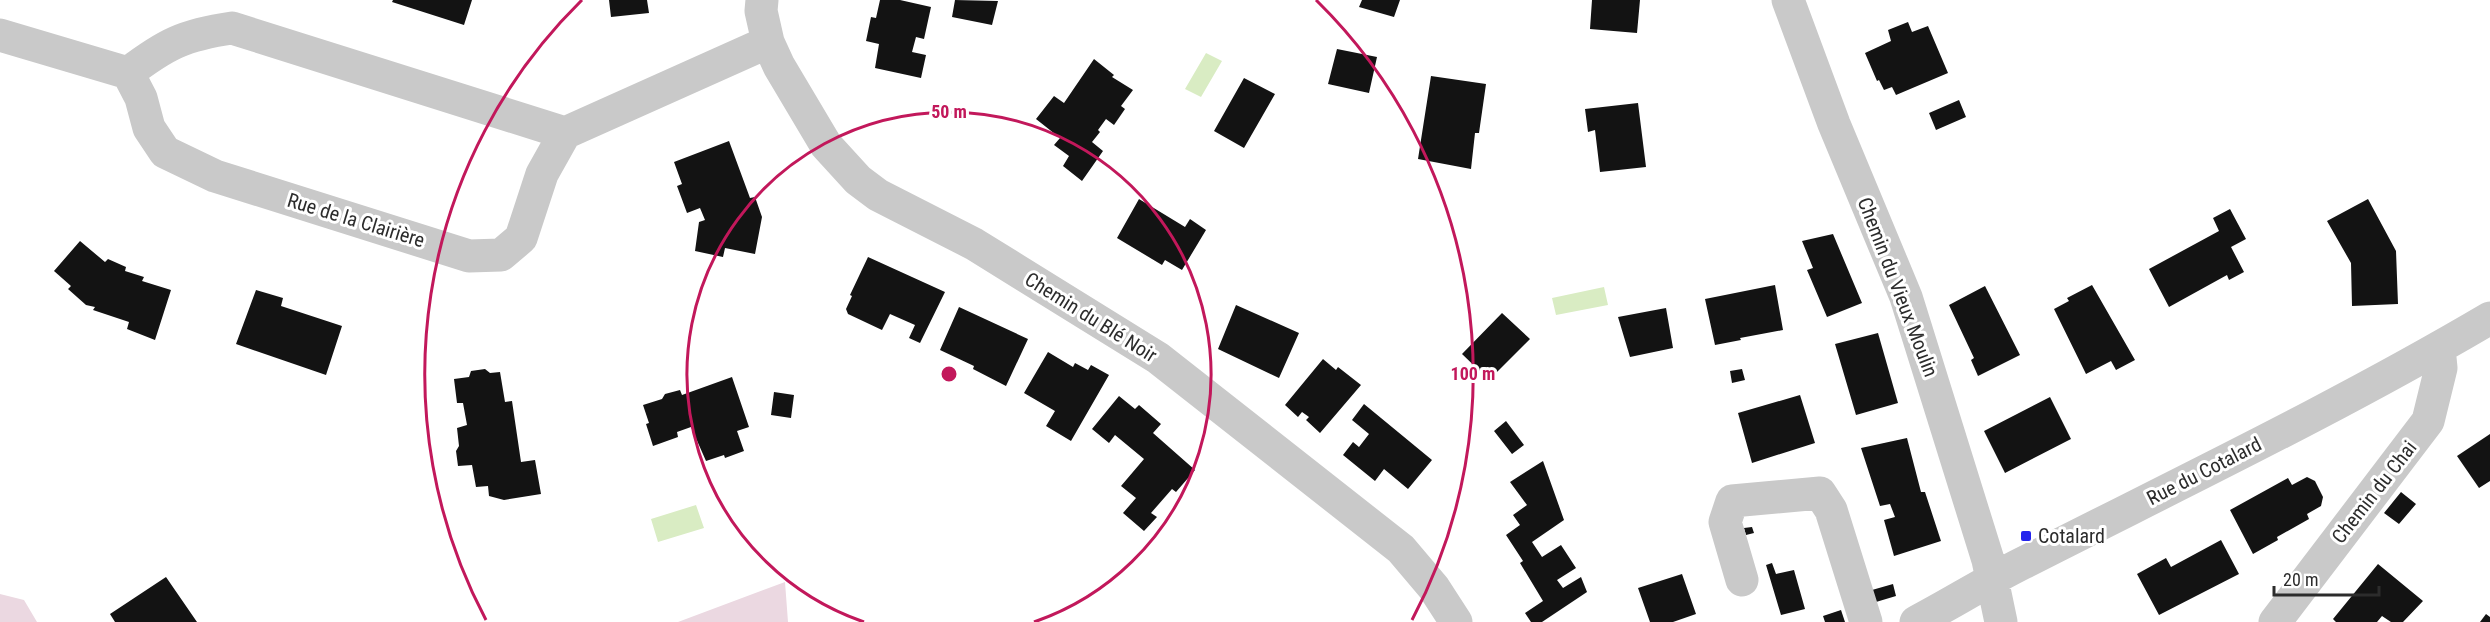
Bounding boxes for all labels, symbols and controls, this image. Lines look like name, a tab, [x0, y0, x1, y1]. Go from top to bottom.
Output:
text: 50 m	[931, 101, 967, 122]
street label: Rue de la Clairière	[284, 188, 428, 252]
street label: Chemin du Vieux Moulin	[1853, 194, 1943, 380]
street label: Chemin du Blé Noir	[1021, 267, 1161, 367]
text: 100 m	[1451, 363, 1495, 384]
centre of rings	[939, 364, 959, 384]
street label: Rue du Cotalard	[2143, 432, 2265, 510]
street label: Chemin du Chai	[2326, 436, 2422, 548]
place label: Cotalard	[2038, 524, 2105, 548]
marker: Cotalard	[2019, 529, 2033, 543]
scale bar	[2274, 559, 2379, 597]
text: 20 m	[2283, 569, 2318, 590]

